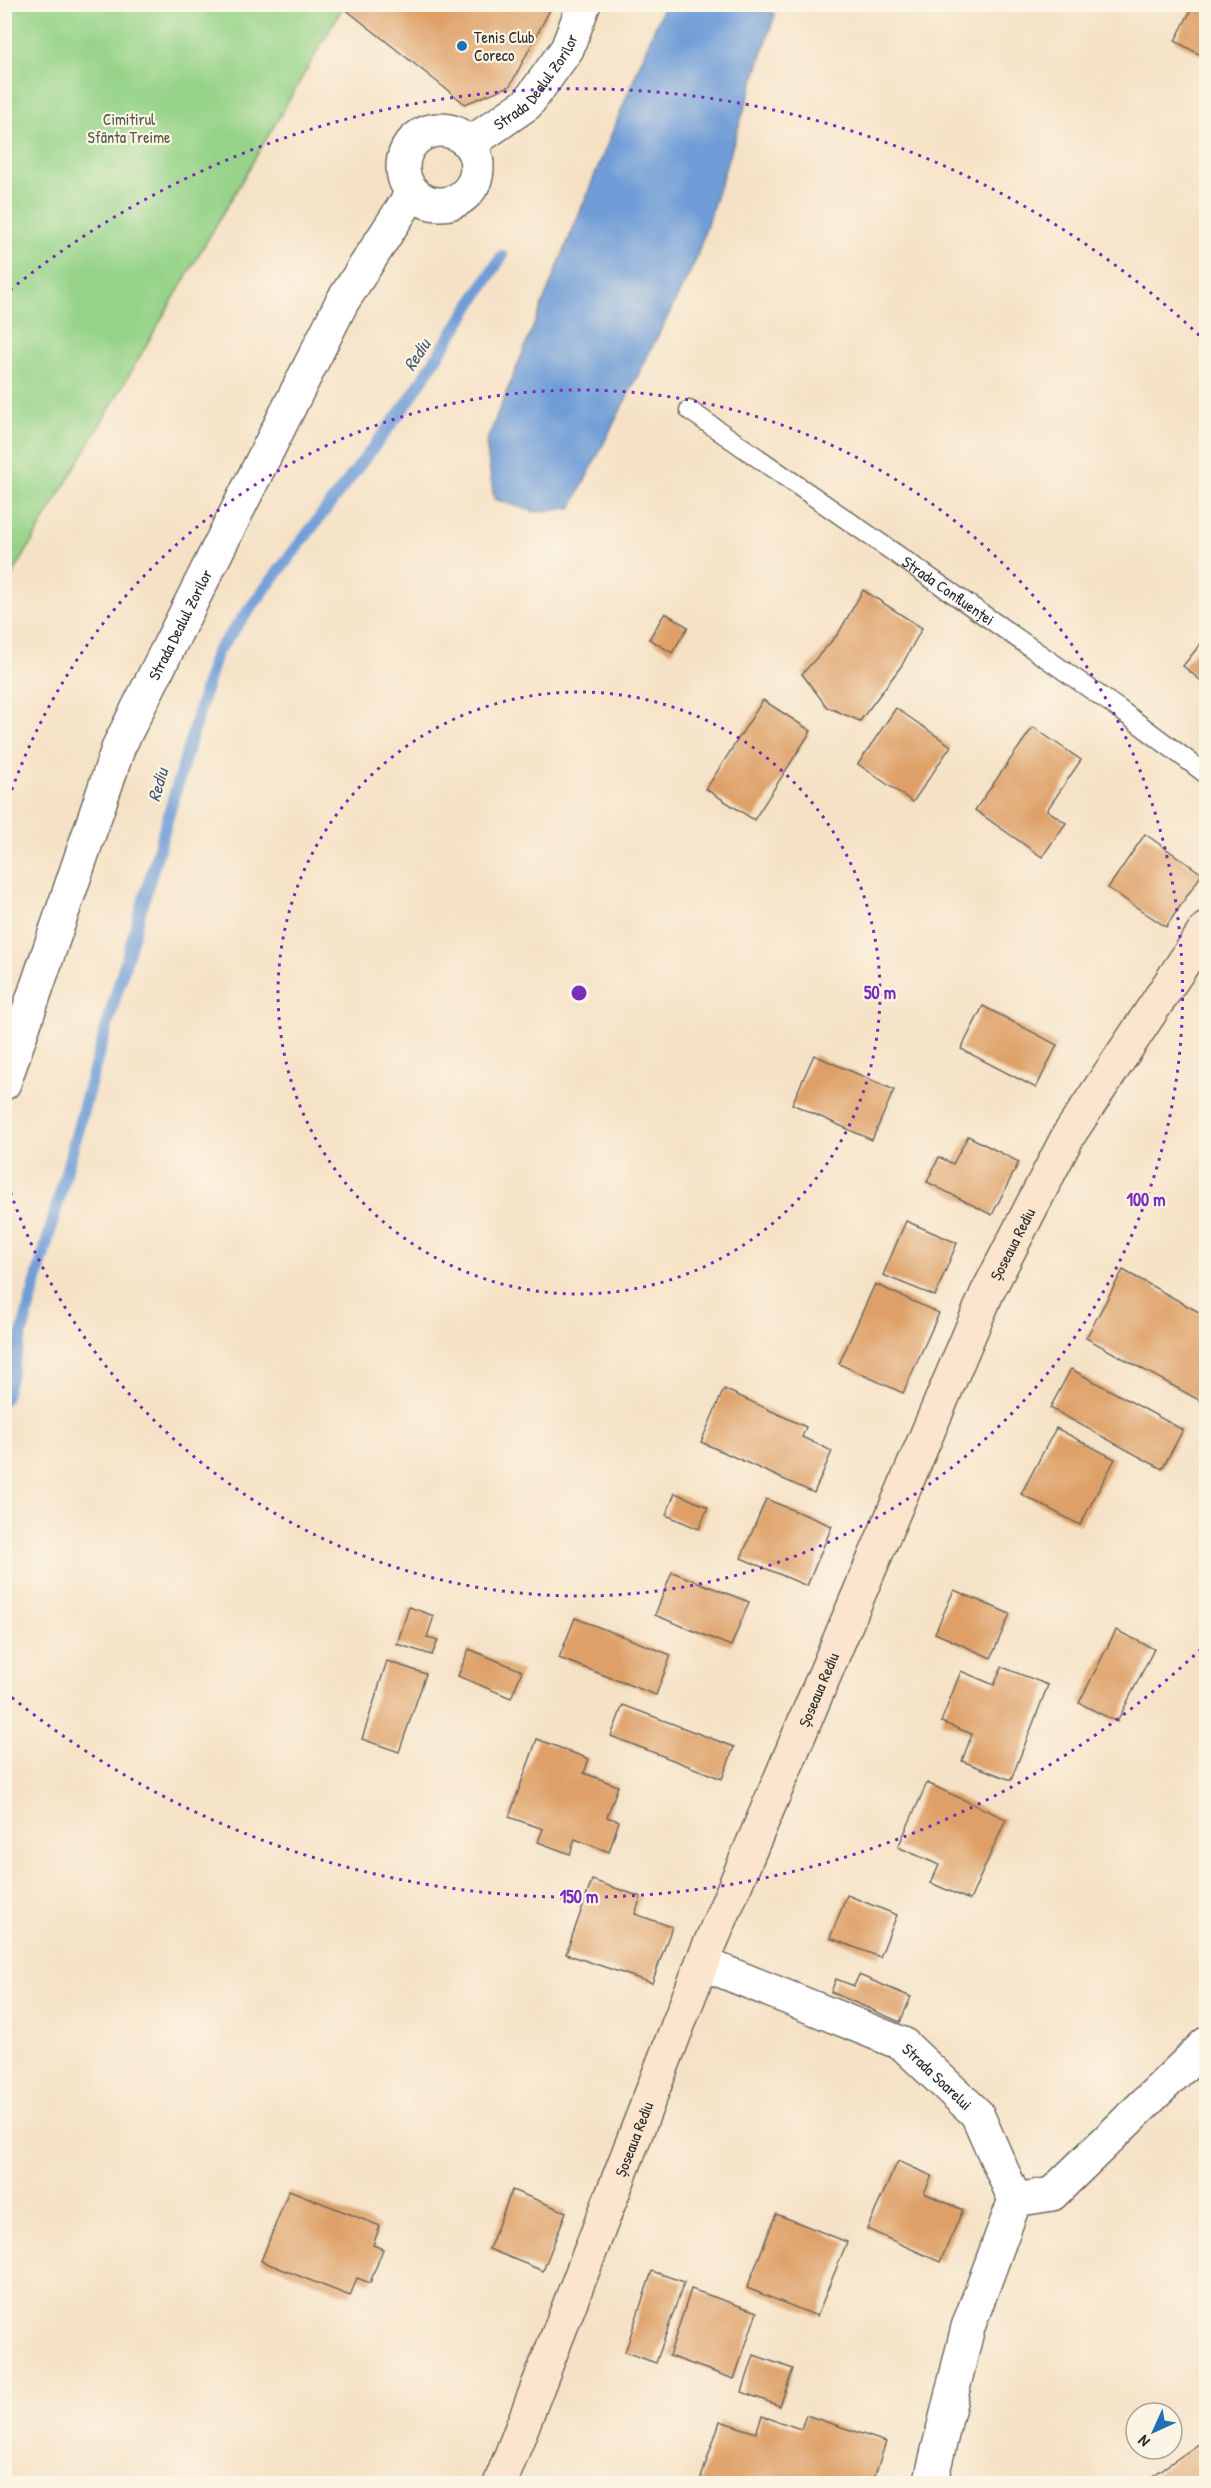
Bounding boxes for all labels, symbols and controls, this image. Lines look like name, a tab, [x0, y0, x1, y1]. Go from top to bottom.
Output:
place label: Tenis Club Coreco	[474, 26, 535, 66]
street label: Strada Dealul Zorilor	[489, 31, 583, 135]
marker: Tenis Club Coreco	[455, 39, 469, 53]
park label: Cimitirul Sfânta Treime	[88, 108, 171, 148]
water label: Rediu	[397, 332, 437, 376]
street label: Strada Confluenței	[898, 551, 999, 630]
street label: Strada Dealul Zorilor	[143, 565, 217, 684]
water label: Rediu	[141, 764, 175, 804]
text: 50 m	[864, 980, 896, 1005]
centre of rings	[569, 983, 589, 1003]
text: 100 m	[1126, 1187, 1166, 1212]
street label: Șoseaua Rediu	[984, 1203, 1040, 1284]
street label: Șoseaua Rediu	[793, 1648, 844, 1730]
text: 150 m	[560, 1884, 598, 1909]
street label: Strada Soarelui	[898, 2038, 977, 2115]
street label: Șoseaua Rediu	[609, 2098, 658, 2180]
north arrow	[1124, 2401, 1184, 2461]
text: N	[1132, 2430, 1154, 2452]

